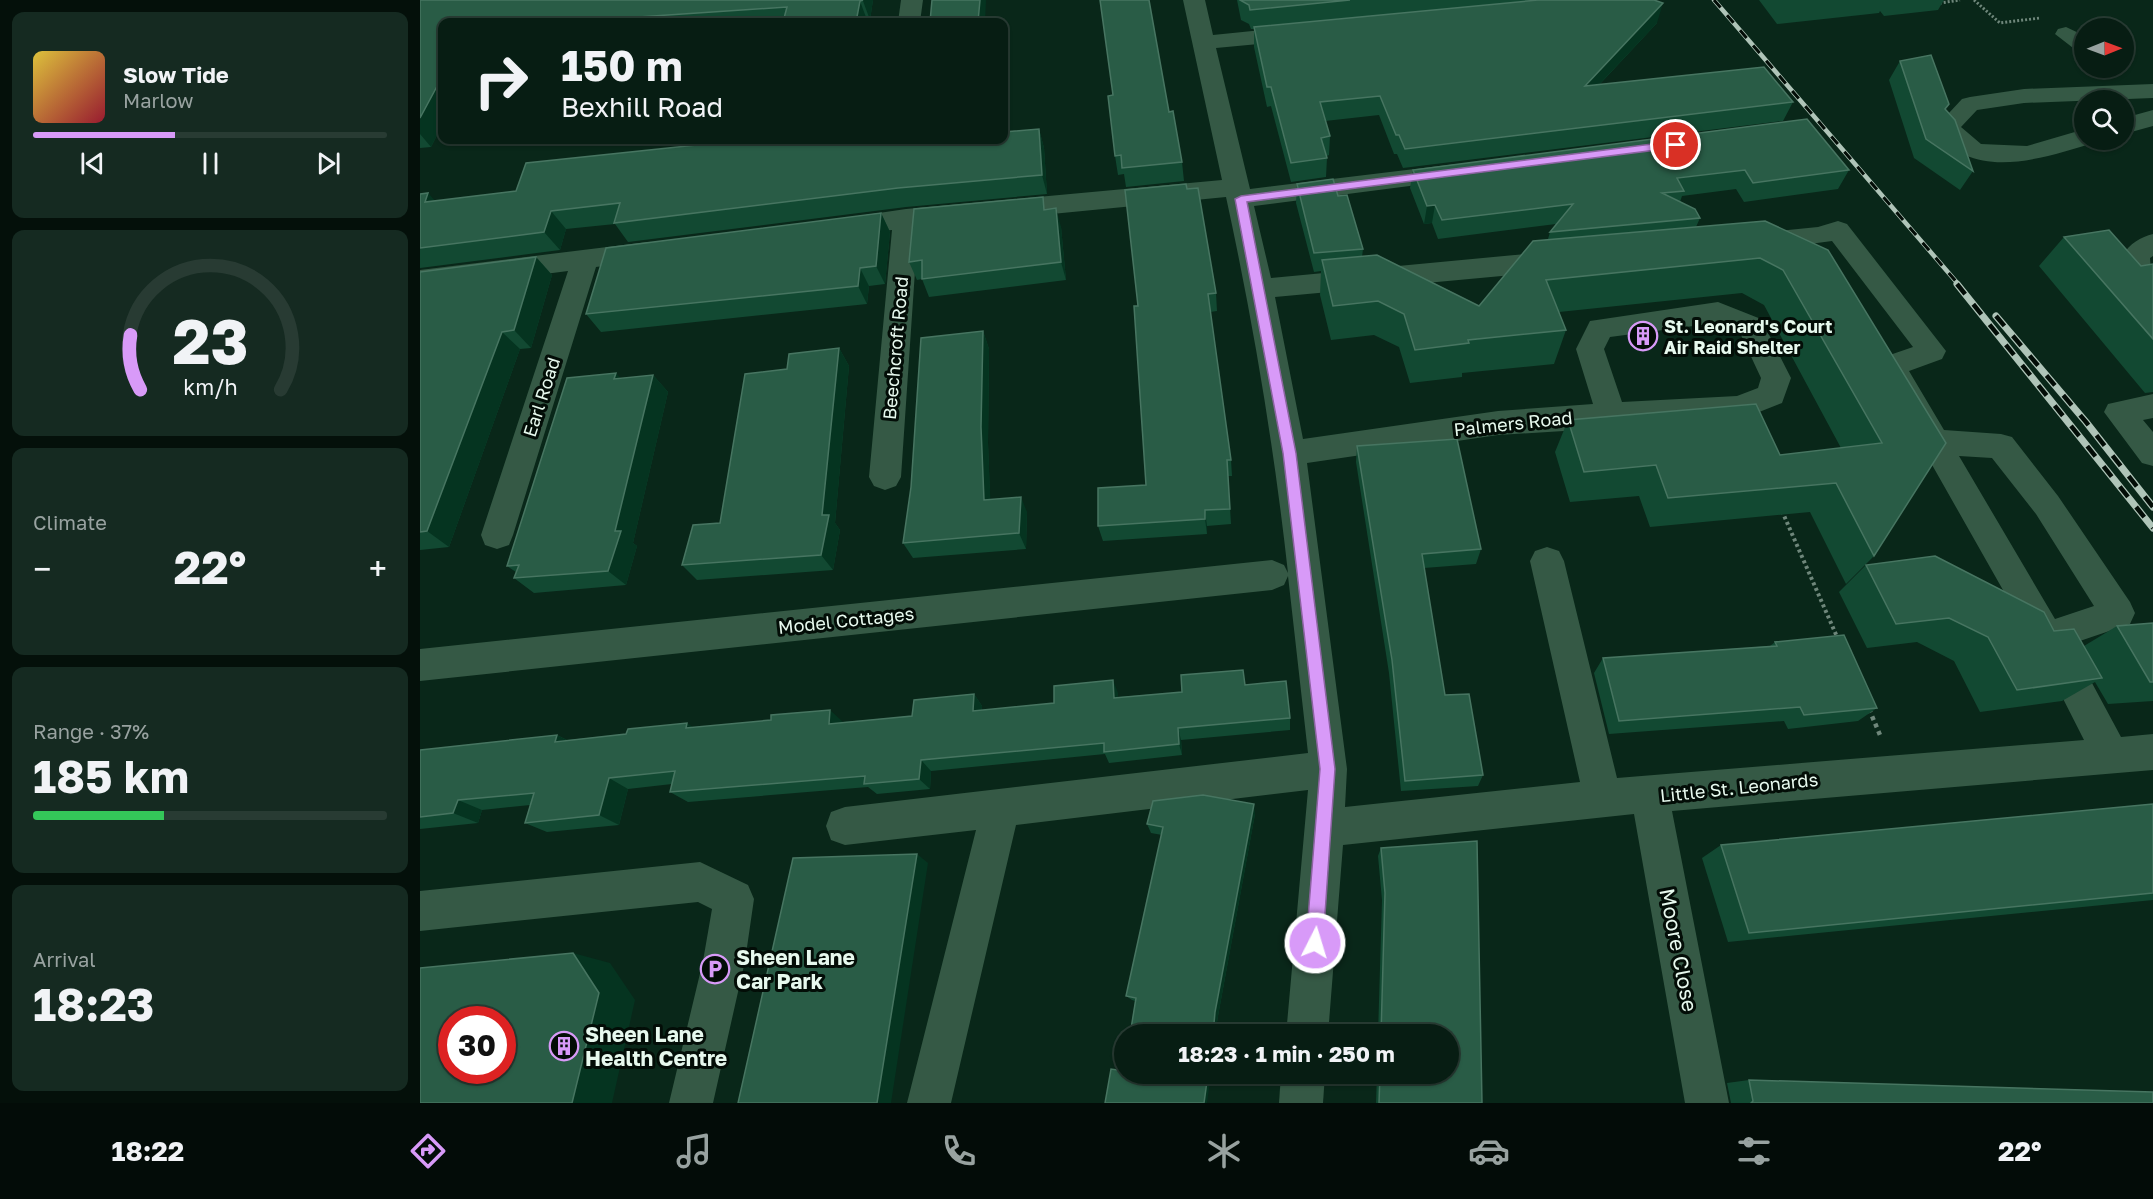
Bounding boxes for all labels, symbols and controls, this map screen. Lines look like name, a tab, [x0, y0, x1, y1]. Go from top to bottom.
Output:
north arrow	[2074, 18, 2134, 78]
map controls	[2074, 18, 2134, 150]
text: 150 m	[561, 40, 683, 90]
icon: right	[462, 42, 540, 120]
text: Slow Tide	[123, 61, 229, 88]
text: Marlow	[123, 88, 194, 112]
button: search	[2074, 90, 2134, 150]
text: Bexhill Road	[561, 91, 723, 123]
pin	[1650, 119, 1701, 170]
icon: arrive	[1659, 128, 1692, 161]
icon: previous	[76, 147, 109, 180]
icon: pause	[194, 147, 227, 180]
icon: next	[312, 147, 345, 180]
street label: Beechcroft Road	[878, 275, 912, 421]
text: 23	[172, 303, 248, 378]
place label: St. Leonard's Court Air Raid Shelter	[1664, 315, 1832, 358]
building icon: St. Leonard's Court Air Raid Shelter	[1627, 320, 1659, 352]
street label: Earl Road	[518, 354, 564, 440]
text: km/h	[183, 375, 237, 401]
street label: Palmers Road	[1453, 406, 1573, 440]
text: Climate	[33, 510, 107, 534]
text: 22°	[174, 540, 246, 594]
text: −	[33, 549, 51, 588]
text: +	[369, 549, 387, 588]
street label: Model Cottages	[777, 602, 915, 638]
text: Range · 37%	[33, 719, 149, 743]
text: 185 km	[33, 749, 189, 803]
street label: Little St. Leonards	[1659, 768, 1819, 806]
street label: Moore Close	[1654, 886, 1704, 1014]
position arrow	[1283, 911, 1347, 975]
place label: Sheen Lane Car Park	[736, 944, 855, 994]
text: Arrival	[33, 947, 96, 971]
parking icon: Sheen Lane Car Park	[699, 953, 731, 985]
text: 18:23	[33, 977, 154, 1031]
speed limit sign: 30	[438, 1006, 516, 1084]
place label: Sheen Lane Health Centre	[585, 1021, 727, 1071]
building icon: Sheen Lane Health Centre	[548, 1030, 580, 1062]
text: 18:23 · 1 min · 250 m	[1178, 1040, 1395, 1067]
icon: directions	[407, 1130, 449, 1172]
icon: music	[673, 1130, 715, 1172]
icon: phone	[938, 1130, 980, 1172]
icon: climate	[1203, 1130, 1245, 1172]
icon: car	[1468, 1130, 1510, 1172]
icon: filters	[1733, 1130, 1775, 1172]
text: 18:22	[112, 1135, 184, 1167]
text: 22°	[1998, 1135, 2041, 1167]

